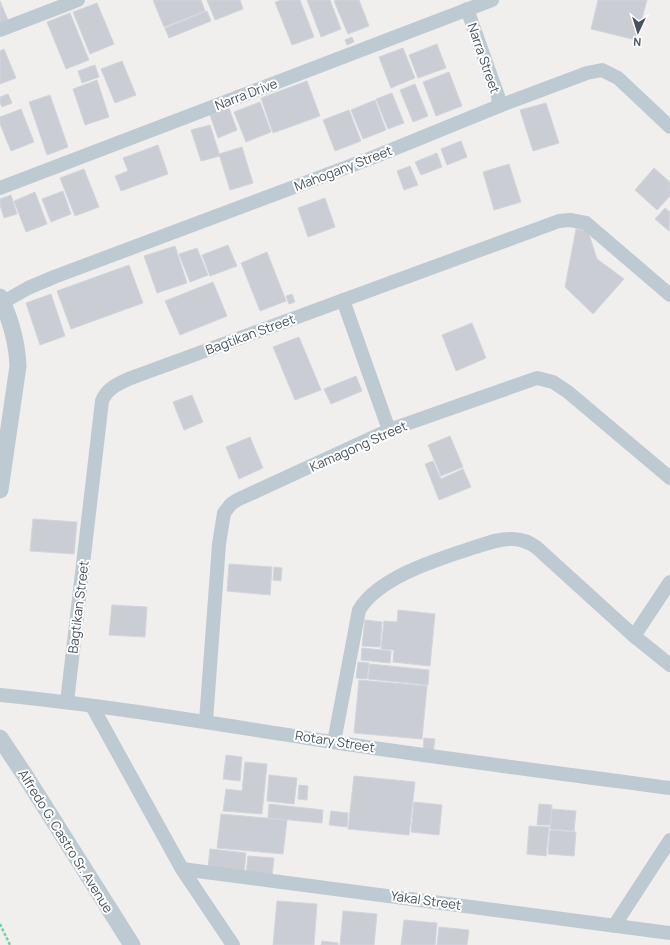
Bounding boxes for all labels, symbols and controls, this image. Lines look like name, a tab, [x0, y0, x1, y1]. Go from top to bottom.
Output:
north arrow	[618, 12, 658, 52]
street label: Narra Street	[464, 20, 504, 96]
text: N	[633, 35, 642, 50]
street label: Narra Drive	[212, 74, 280, 114]
street label: Mahogany Street	[291, 141, 395, 195]
street label: Bagtikan Street	[203, 310, 297, 358]
street label: Kamagong Street	[306, 416, 410, 476]
street label: Bagtikan Street	[63, 560, 93, 654]
street label: Rotary Street	[294, 726, 376, 756]
street label: Alfredo G. Castro Sr. Avenue	[14, 766, 118, 916]
street label: Yakal Street	[390, 886, 462, 914]

